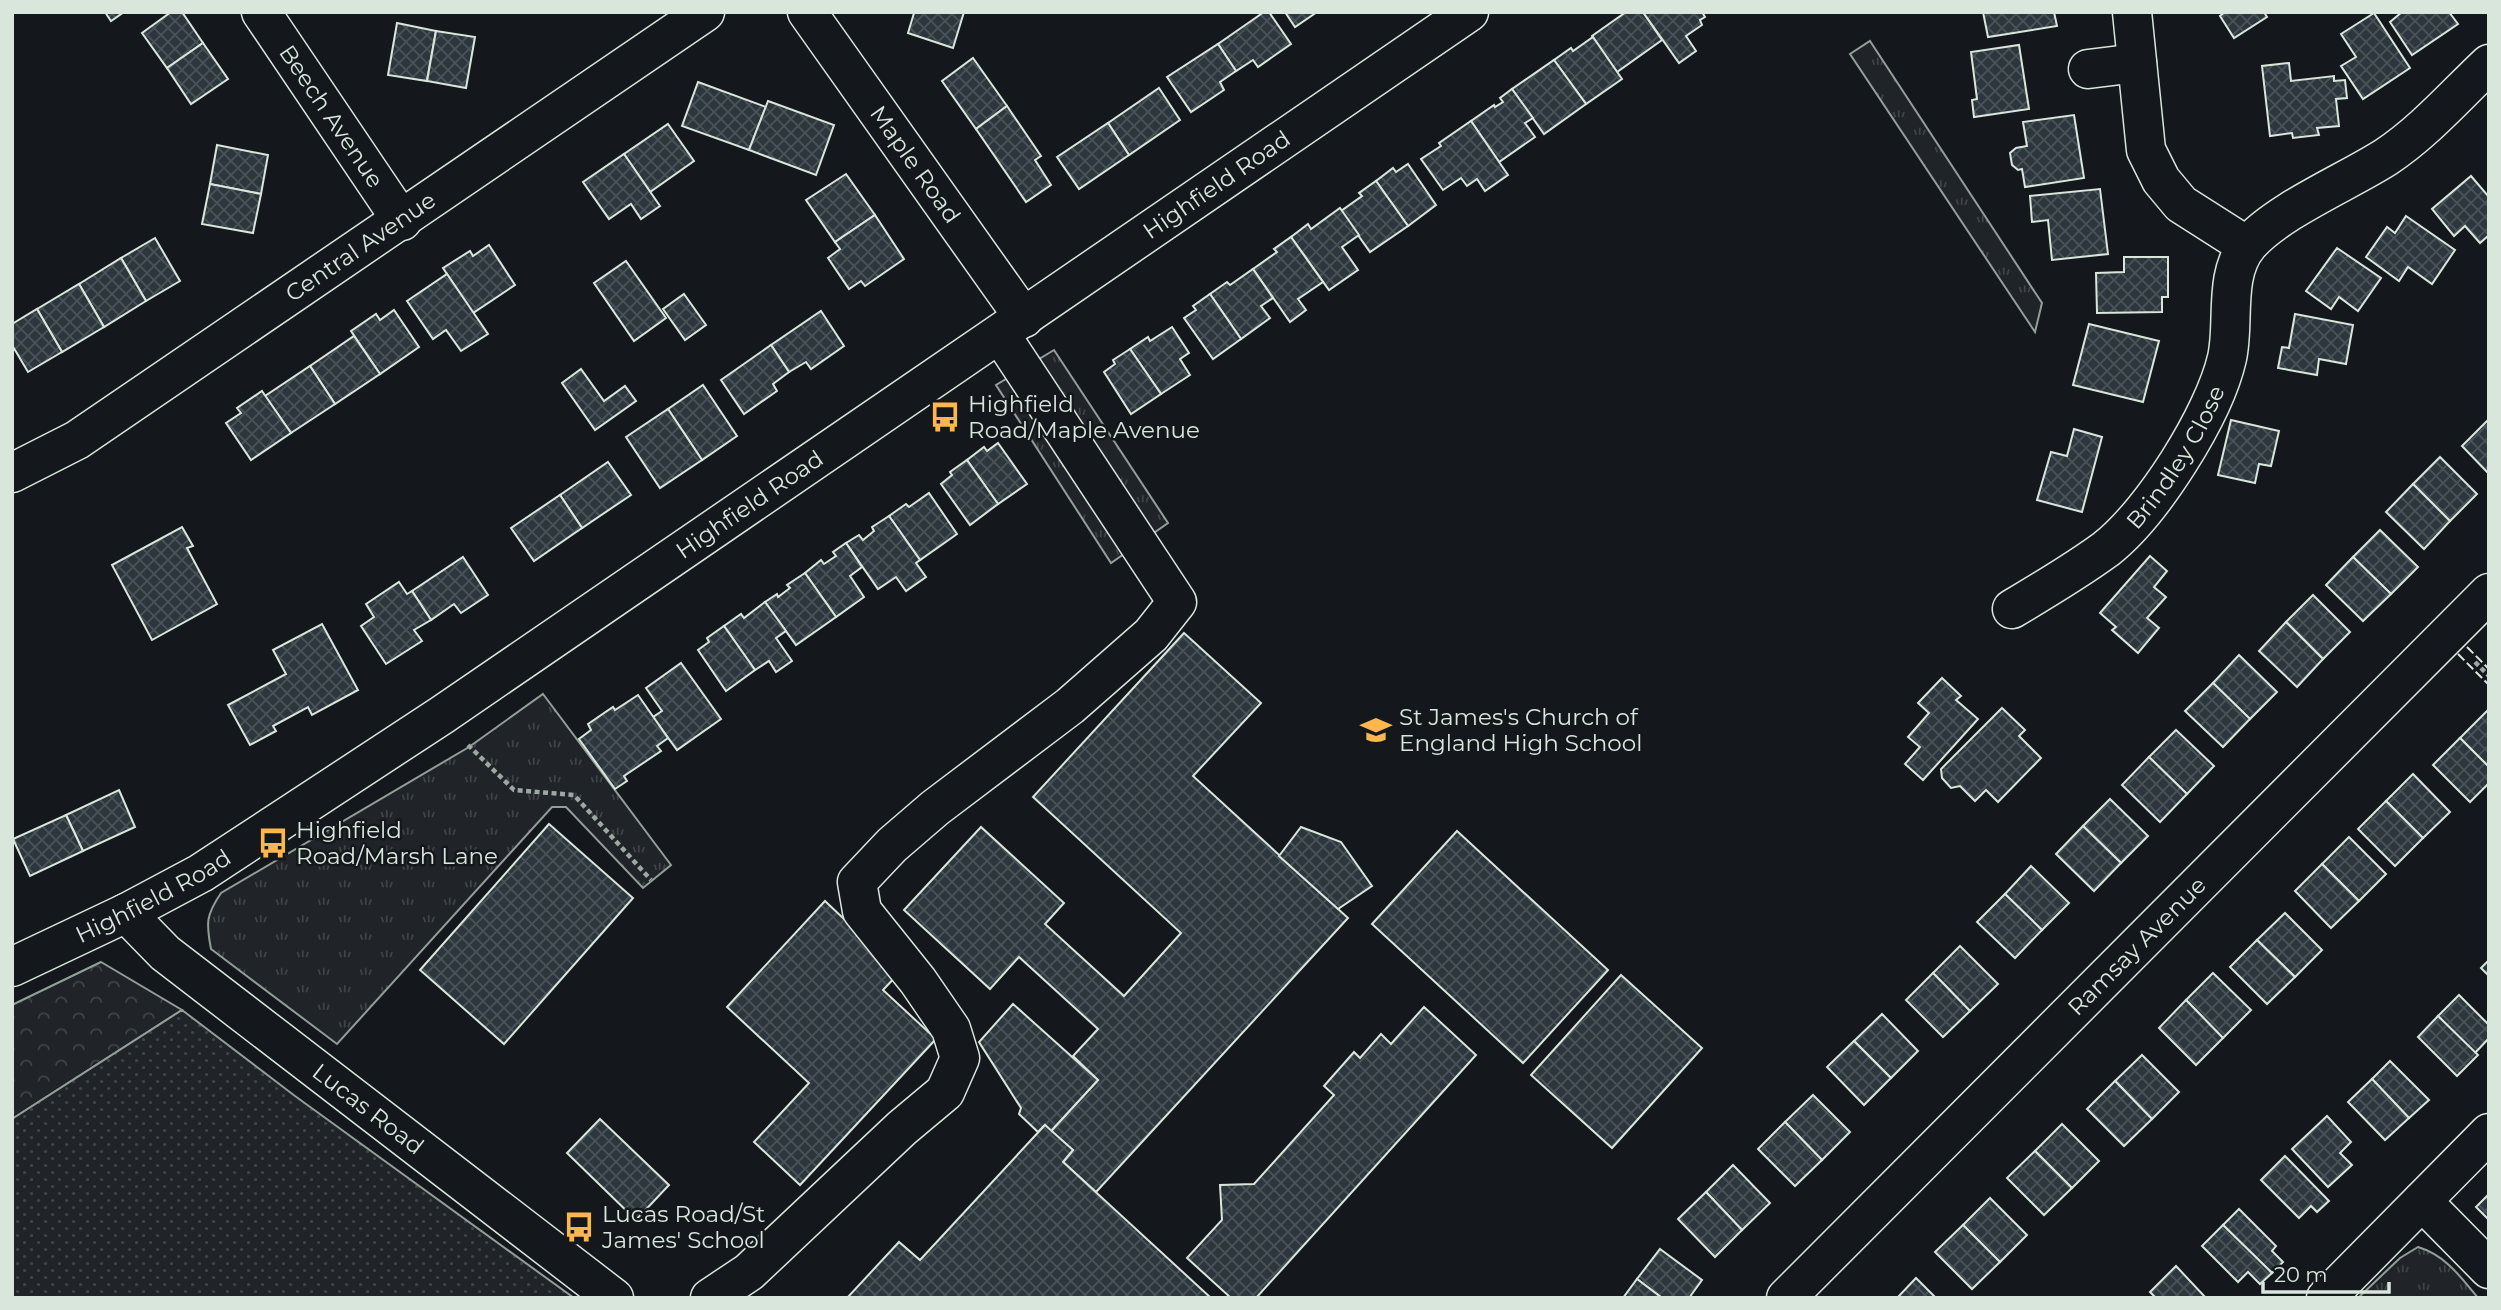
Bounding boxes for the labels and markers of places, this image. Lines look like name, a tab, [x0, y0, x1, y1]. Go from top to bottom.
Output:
place label: Highfield Road/Maple Avenue	[968, 390, 1200, 444]
bus stop icon: Highfield Road/Maple Avenue	[928, 400, 962, 434]
place label: St James's Church of England High School	[1399, 703, 1642, 757]
school or university icon: St James's Church of England High School	[1359, 713, 1393, 747]
place label: Highfield Road/Marsh Lane	[296, 816, 498, 870]
bus stop icon: Highfield Road/Marsh Lane	[256, 826, 290, 860]
place label: Lucas Road/St James' School	[601, 1200, 765, 1254]
bus stop icon: Lucas Road/St James' School	[562, 1210, 596, 1244]

